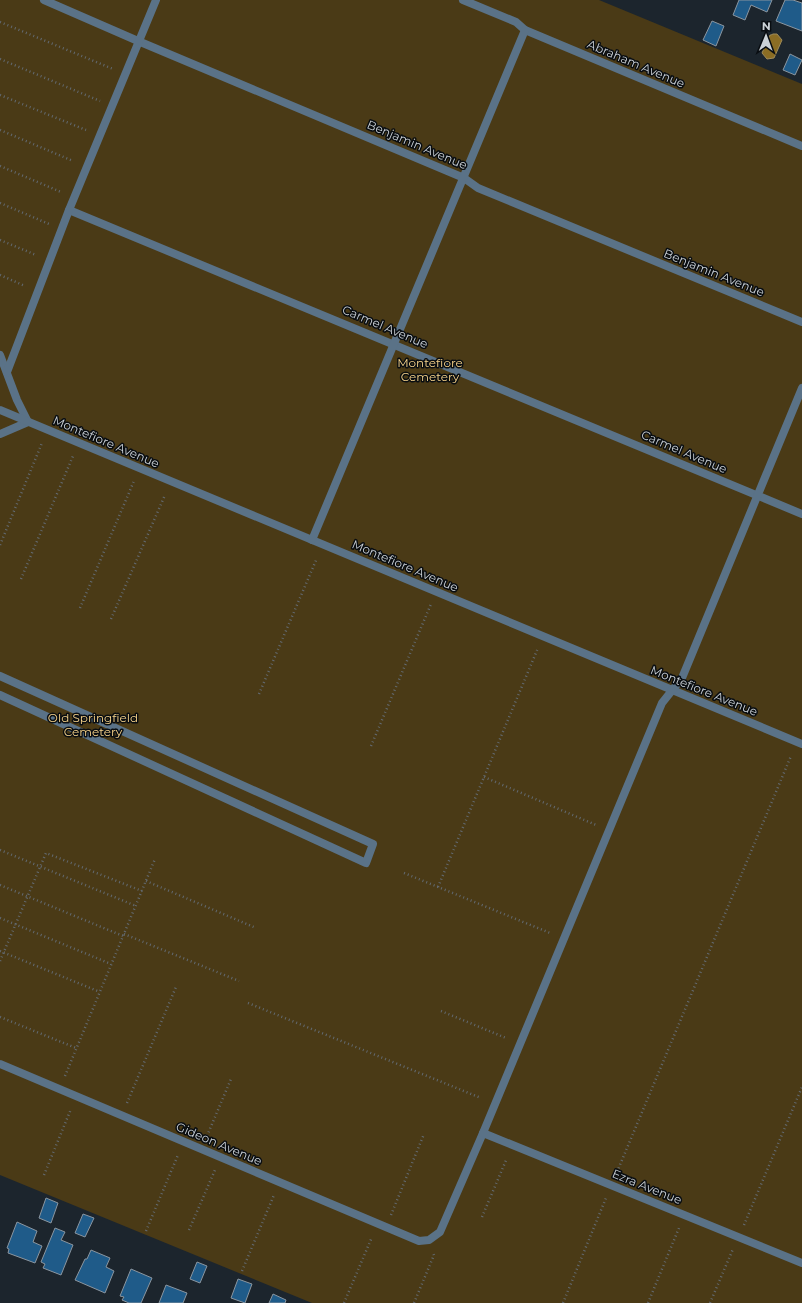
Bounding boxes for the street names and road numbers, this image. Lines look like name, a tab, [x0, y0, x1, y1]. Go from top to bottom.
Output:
street label: Abraham Avenue	[585, 36, 687, 91]
street label: Benjamin Avenue	[365, 117, 470, 172]
street label: Benjamin Avenue	[662, 245, 767, 300]
street label: Carmel Avenue	[340, 302, 430, 351]
street label: Montefiore Avenue	[51, 412, 162, 471]
street label: Carmel Avenue	[639, 427, 729, 476]
street label: Montefiore Avenue	[350, 536, 461, 595]
street label: Montefiore Avenue	[648, 662, 760, 719]
street label: Gideon Avenue	[174, 1119, 264, 1168]
street label: Ezra Avenue	[610, 1166, 684, 1207]

